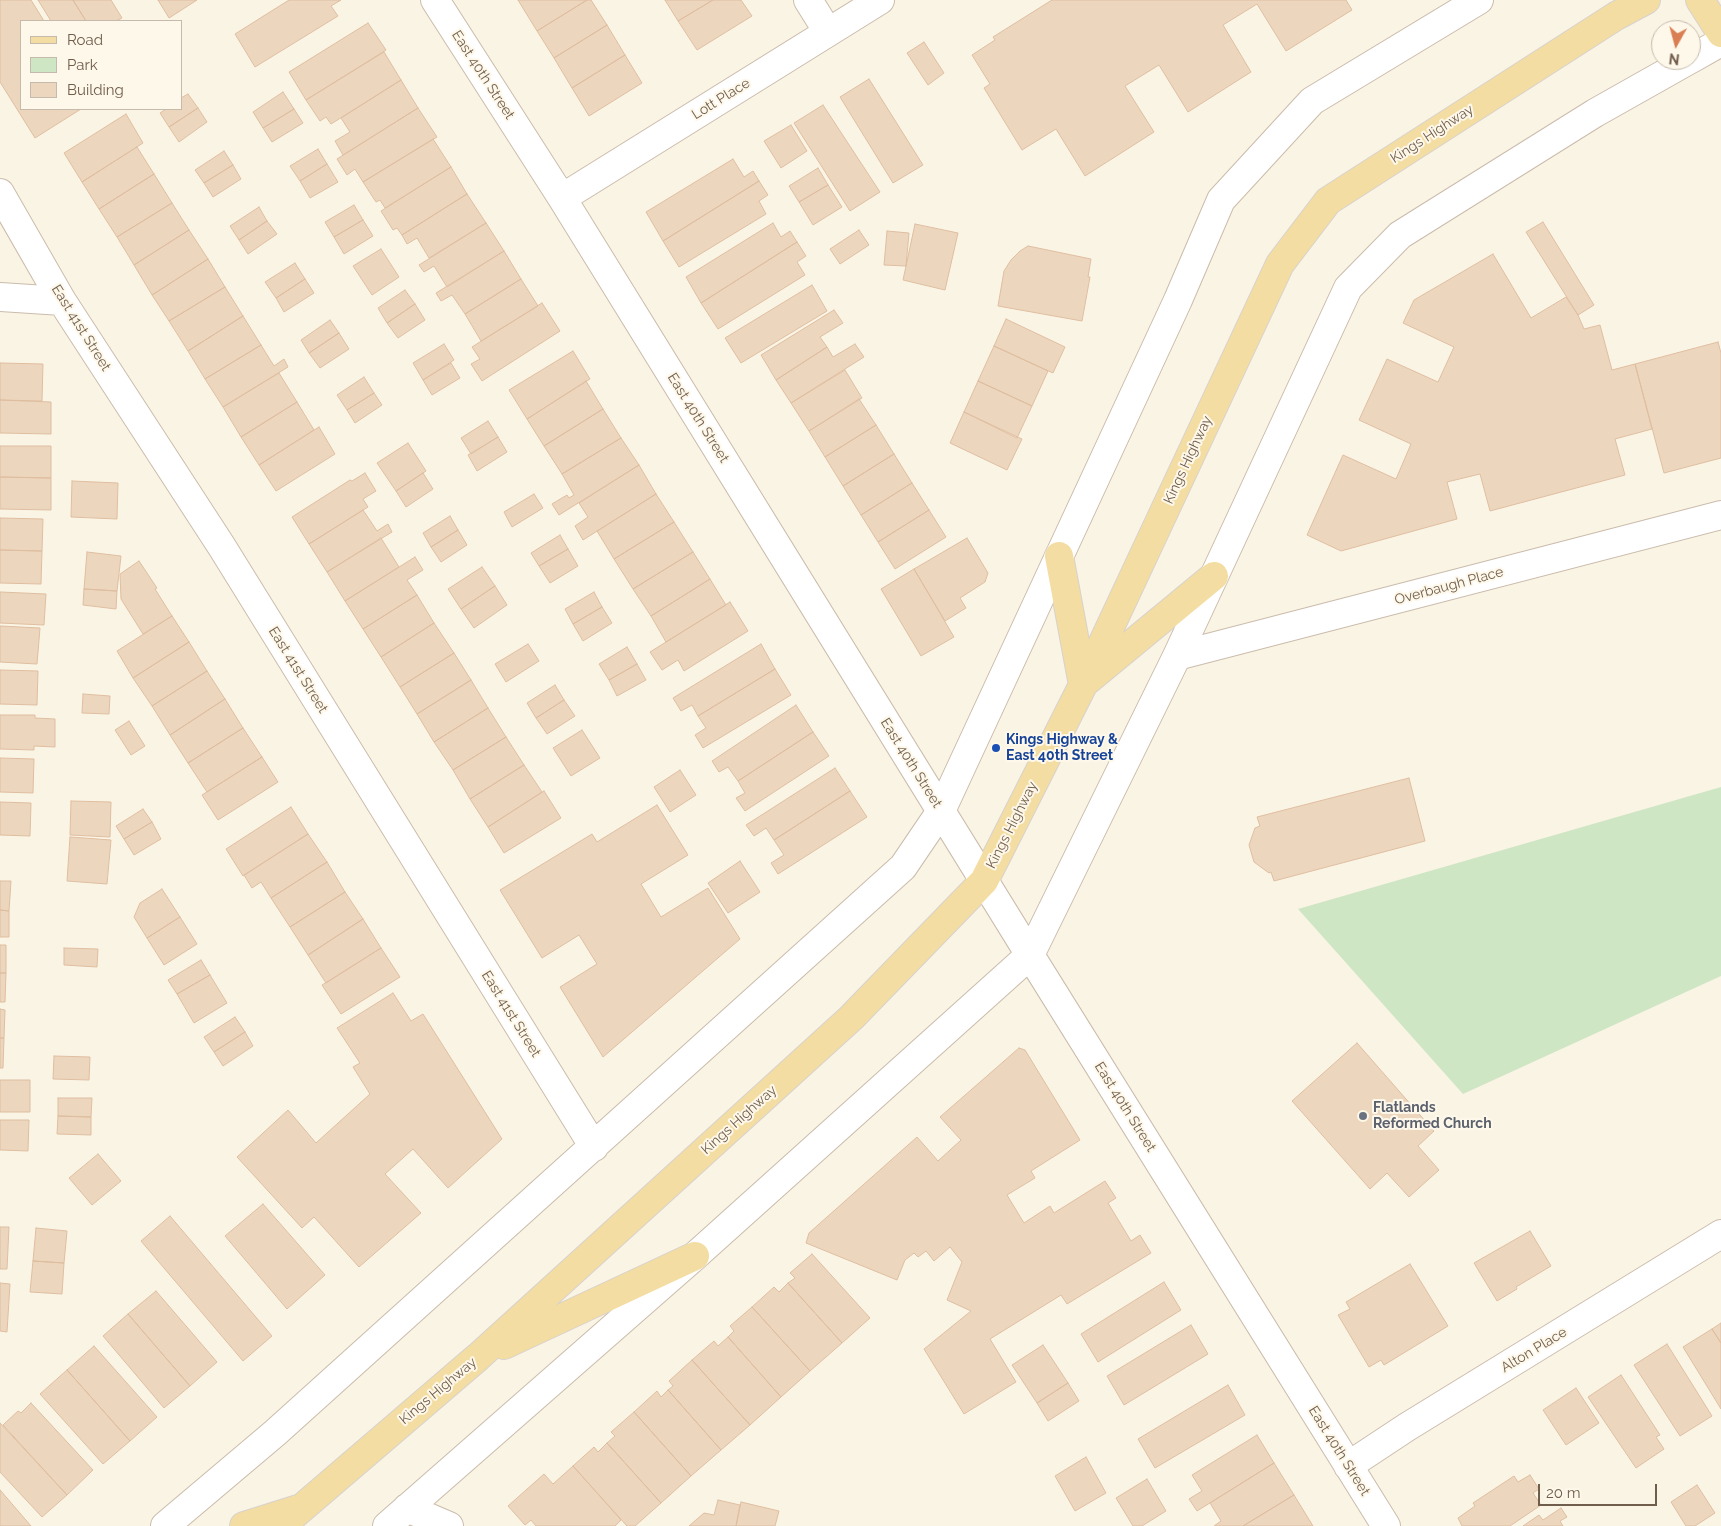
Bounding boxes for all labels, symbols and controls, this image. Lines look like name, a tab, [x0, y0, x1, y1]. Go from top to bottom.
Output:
legend	[20, 20, 182, 110]
north arrow	[1651, 20, 1701, 70]
street label: East 40th Street	[448, 27, 518, 123]
text: Road	[67, 31, 103, 49]
text: N	[1668, 50, 1681, 67]
text: Park	[67, 56, 98, 74]
street label: Lott Place	[689, 75, 753, 123]
text: Building	[67, 81, 124, 99]
street label: Kings Highway	[1387, 101, 1477, 167]
street label: East 41st Street	[48, 282, 114, 374]
street label: East 40th Street	[664, 370, 732, 466]
street label: Kings Highway	[1160, 413, 1216, 507]
street label: Overbaugh Place	[1393, 563, 1505, 609]
street label: East 41st Street	[265, 624, 331, 716]
street label: East 40th Street	[877, 715, 945, 811]
place label: Kings Highway & East 40th Street	[1006, 732, 1118, 764]
marker: Kings Highway & East 40th Street	[990, 742, 1002, 754]
street label: Kings Highway	[983, 779, 1041, 871]
street label: East 41st Street	[478, 968, 544, 1060]
street label: East 40th Street	[1091, 1059, 1159, 1155]
street label: Kings Highway	[698, 1082, 780, 1158]
place label: Flatlands Reformed Church	[1373, 1100, 1492, 1132]
marker: Flatlands Reformed Church	[1357, 1110, 1369, 1122]
street label: Alton Place	[1498, 1324, 1570, 1376]
street label: Kings Highway	[396, 1354, 480, 1428]
street label: East 40th Street	[1305, 1403, 1373, 1499]
scale bar	[1541, 1474, 1660, 1506]
text: 20 m	[1546, 1484, 1581, 1502]

